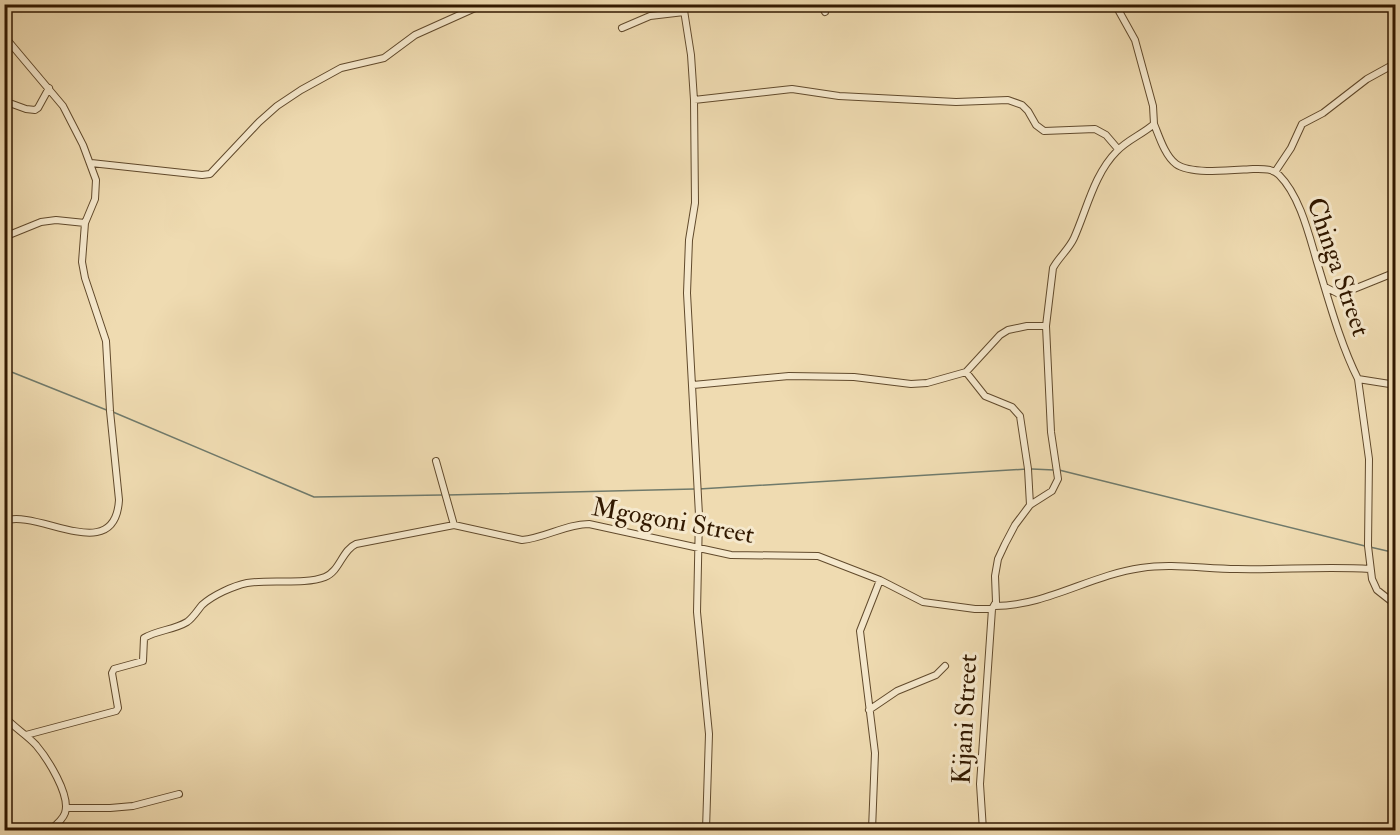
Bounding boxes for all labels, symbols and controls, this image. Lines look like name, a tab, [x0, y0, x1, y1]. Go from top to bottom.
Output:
street label: Chinga Street	[1299, 193, 1377, 341]
street label: Mgogoni Street	[589, 491, 757, 551]
street label: Kijani Street	[946, 653, 984, 785]

